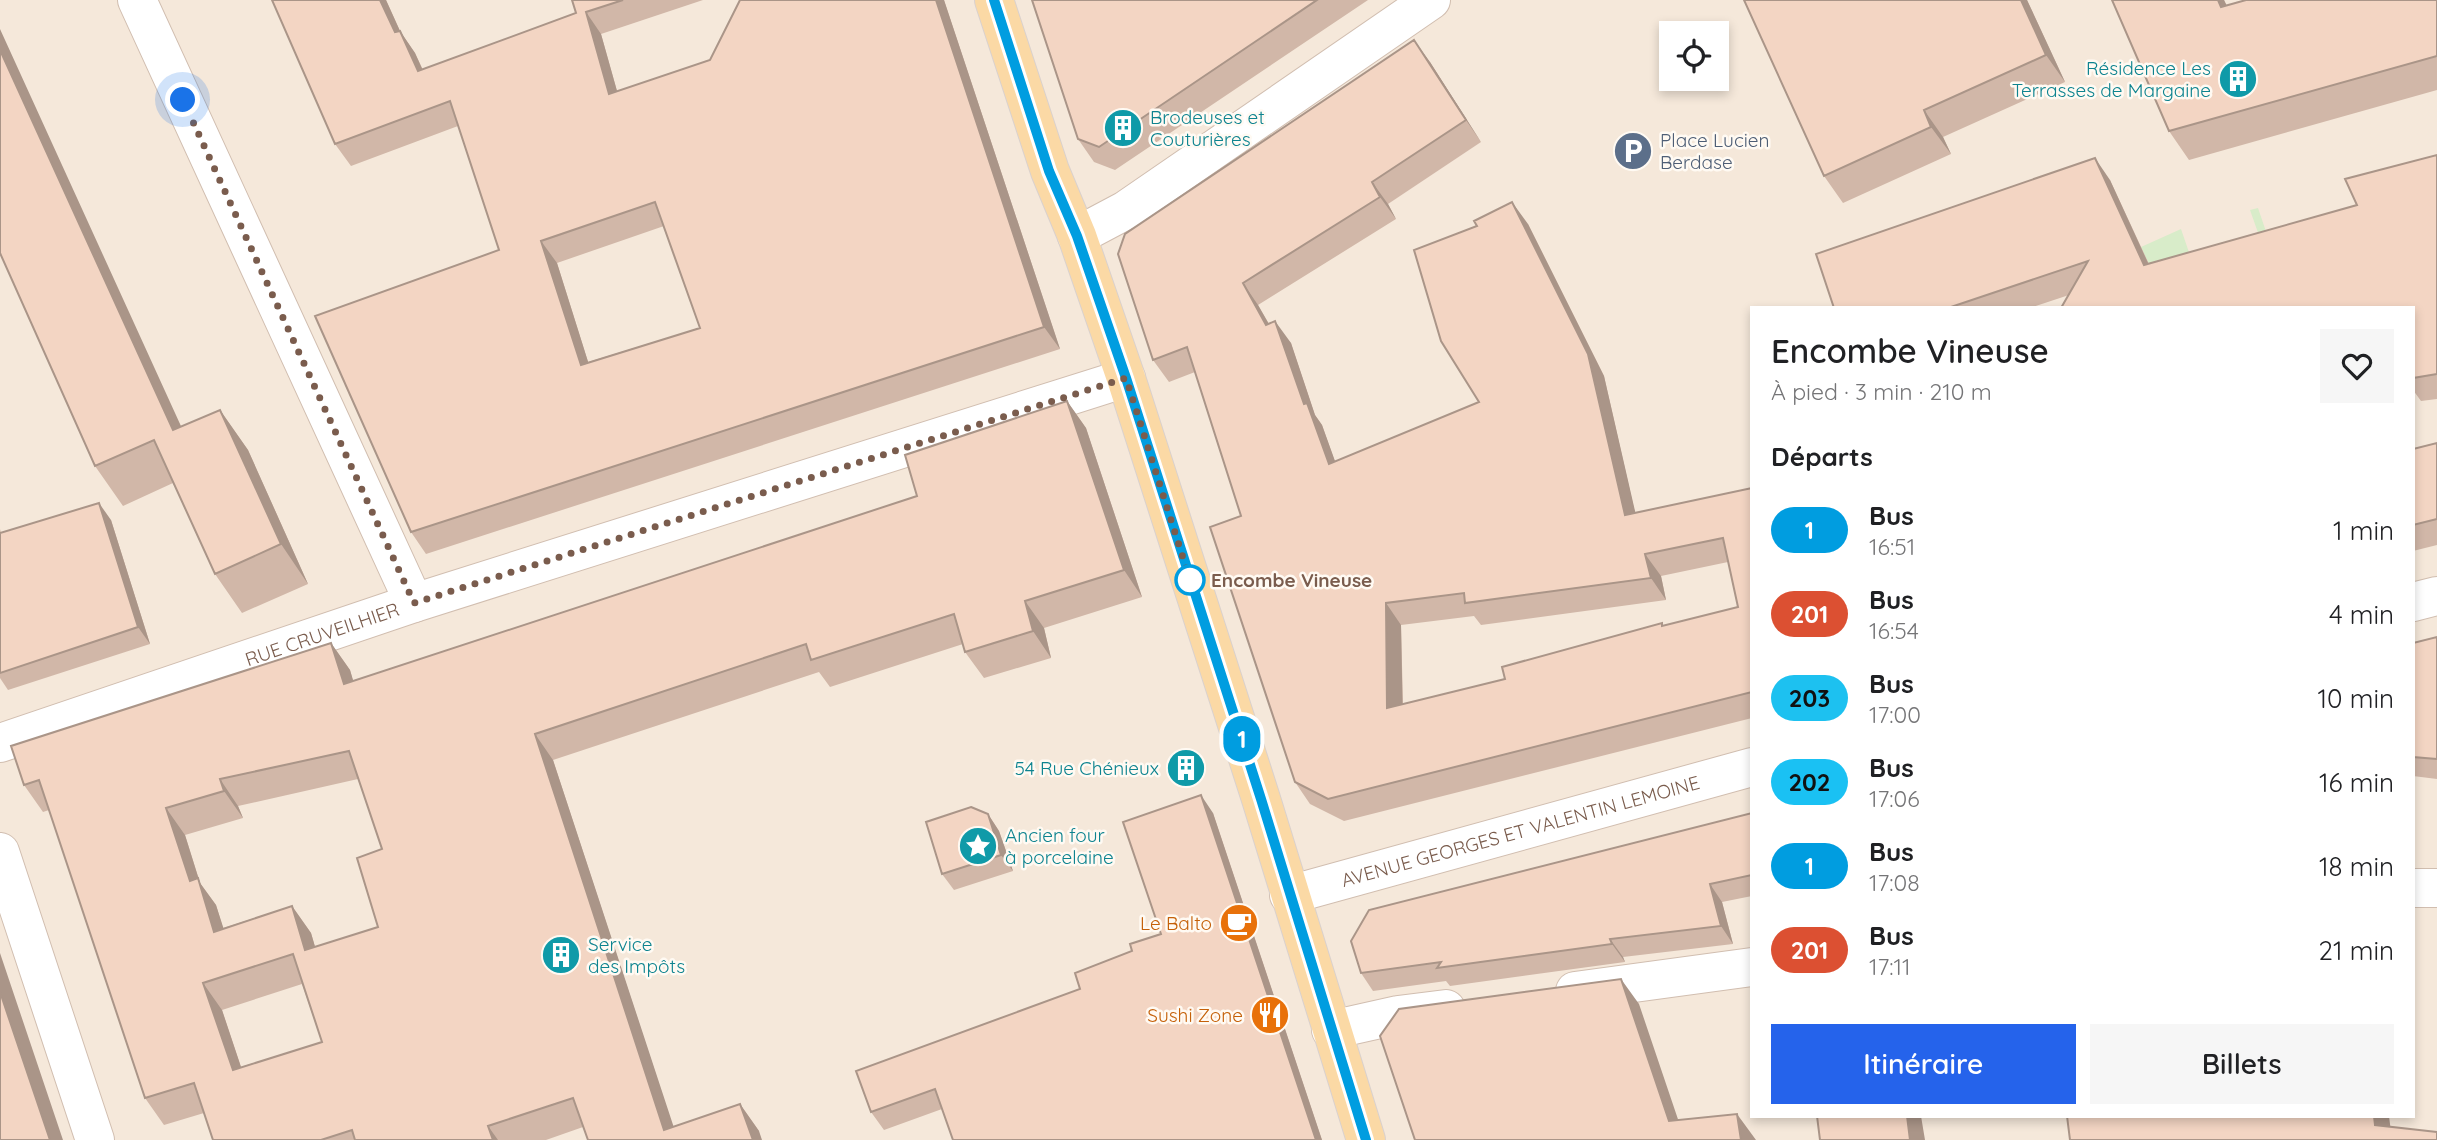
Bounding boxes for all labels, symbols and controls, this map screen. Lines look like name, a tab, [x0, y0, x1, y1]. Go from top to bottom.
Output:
map controls	[1659, 21, 1729, 91]
button: locate	[1659, 21, 1729, 91]
place label: Résidence Les Terrasses de Margaine	[2012, 56, 2211, 102]
building icon: Résidence Les Terrasses de Margaine	[2217, 58, 2259, 100]
your location	[165, 82, 200, 117]
place label: Brodeuses et Couturières	[1150, 105, 1265, 151]
building icon: Brodeuses et Couturières	[1102, 107, 1144, 149]
place label: Place Lucien Berdase	[1660, 128, 1770, 174]
parking icon: Place Lucien Berdase	[1612, 130, 1654, 172]
button: heart	[2320, 329, 2394, 403]
text: Encombe Vineuse	[1771, 330, 2049, 371]
text: À pied · 3 min · 210 m	[1771, 377, 1992, 406]
text: Départs	[1771, 440, 1873, 473]
text: Bus	[1869, 499, 1914, 532]
text: 1 min	[2333, 514, 2394, 547]
text: 1	[1805, 515, 1814, 545]
text: 16:51	[1869, 532, 1915, 561]
marker: Encombe Vineuse	[1175, 565, 1205, 595]
place label: Encombe Vineuse	[1211, 568, 1372, 592]
text: Bus	[1869, 583, 1914, 616]
street label: RUE CRUVEILHIER	[242, 597, 402, 671]
text: 4 min	[2329, 598, 2394, 631]
text: 201	[1791, 599, 1828, 629]
text: 16:54	[1869, 616, 1919, 645]
text: Bus	[1869, 667, 1914, 700]
text: 10 min	[2318, 682, 2394, 715]
text: 203	[1789, 683, 1830, 713]
text: 17:00	[1869, 700, 1921, 729]
line badge: 1	[1219, 716, 1265, 762]
text: 1	[1237, 724, 1247, 754]
building icon: 54 Rue Chénieux	[1165, 747, 1207, 789]
text: Bus	[1869, 751, 1914, 784]
place label: 54 Rue Chénieux	[1014, 756, 1159, 780]
text: 16 min	[2319, 766, 2394, 799]
text: 202	[1788, 767, 1831, 797]
street label: AVENUE GEORGES ET VALENTIN LEMOINE	[1338, 770, 1702, 892]
text: 17:06	[1869, 784, 1920, 813]
place label: Ancien four à porcelaine	[1005, 823, 1114, 869]
place icon: Ancien four à porcelaine	[957, 825, 999, 867]
text: Bus	[1869, 835, 1914, 868]
text: 18 min	[2319, 850, 2394, 883]
text: 1	[1805, 851, 1814, 881]
text: 17:08	[1869, 868, 1920, 897]
cafe icon: Le Balto	[1218, 902, 1260, 944]
place label: Le Balto	[1140, 911, 1212, 935]
text: Bus	[1869, 919, 1914, 952]
place label: Service des Impôts	[588, 932, 685, 978]
building icon: Service des Impôts	[540, 934, 582, 976]
text: 21 min	[2319, 934, 2394, 967]
text: 201	[1791, 935, 1828, 965]
text: 17:11	[1869, 952, 1911, 981]
restaurant icon: Sushi Zone	[1249, 994, 1291, 1036]
place label: Sushi Zone	[1147, 1003, 1243, 1027]
button: Itinéraire	[1771, 1024, 2076, 1104]
button: Billets	[2090, 1024, 2394, 1104]

